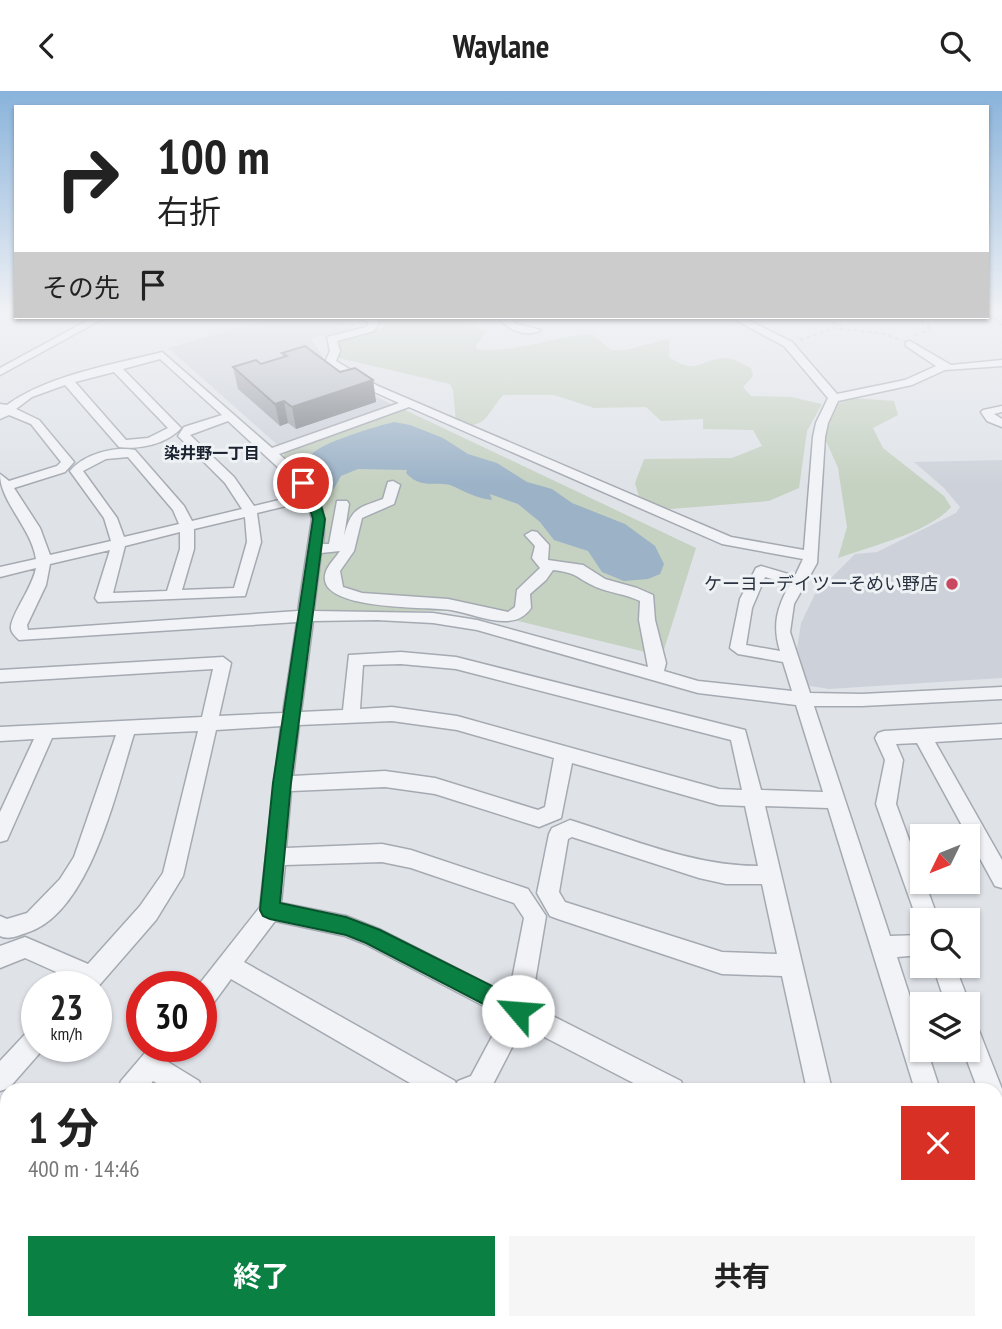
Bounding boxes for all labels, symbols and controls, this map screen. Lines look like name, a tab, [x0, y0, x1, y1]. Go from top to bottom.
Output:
text: Waylane	[453, 25, 549, 67]
icon: back	[28, 27, 66, 65]
icon: search	[936, 27, 974, 65]
text: 100 m	[157, 124, 270, 188]
icon: right	[42, 133, 133, 224]
text: 右折	[157, 190, 221, 232]
icon: arrive	[134, 266, 172, 304]
text: その先	[42, 271, 120, 304]
district label: 染井野一丁目	[164, 443, 260, 463]
pin	[273, 453, 333, 513]
icon: arrive	[284, 464, 322, 502]
place label: ケーヨーデイツーそめい野店	[704, 572, 938, 595]
marker: ケーヨーデイツーそめい野店	[944, 576, 960, 592]
north arrow	[910, 824, 980, 894]
map controls	[910, 824, 980, 1062]
button: search	[910, 908, 980, 978]
speed limit sign: 30	[126, 971, 217, 1062]
position arrow	[481, 974, 555, 1048]
text: 23	[50, 984, 83, 1030]
button: layers	[910, 992, 980, 1062]
text: km/h	[51, 1022, 82, 1045]
text: 1 分	[28, 1100, 99, 1155]
button: close	[901, 1106, 975, 1180]
text: 400 m · 14:46	[28, 1154, 140, 1183]
button: 終了	[28, 1236, 495, 1316]
button: 共有	[509, 1236, 975, 1316]

